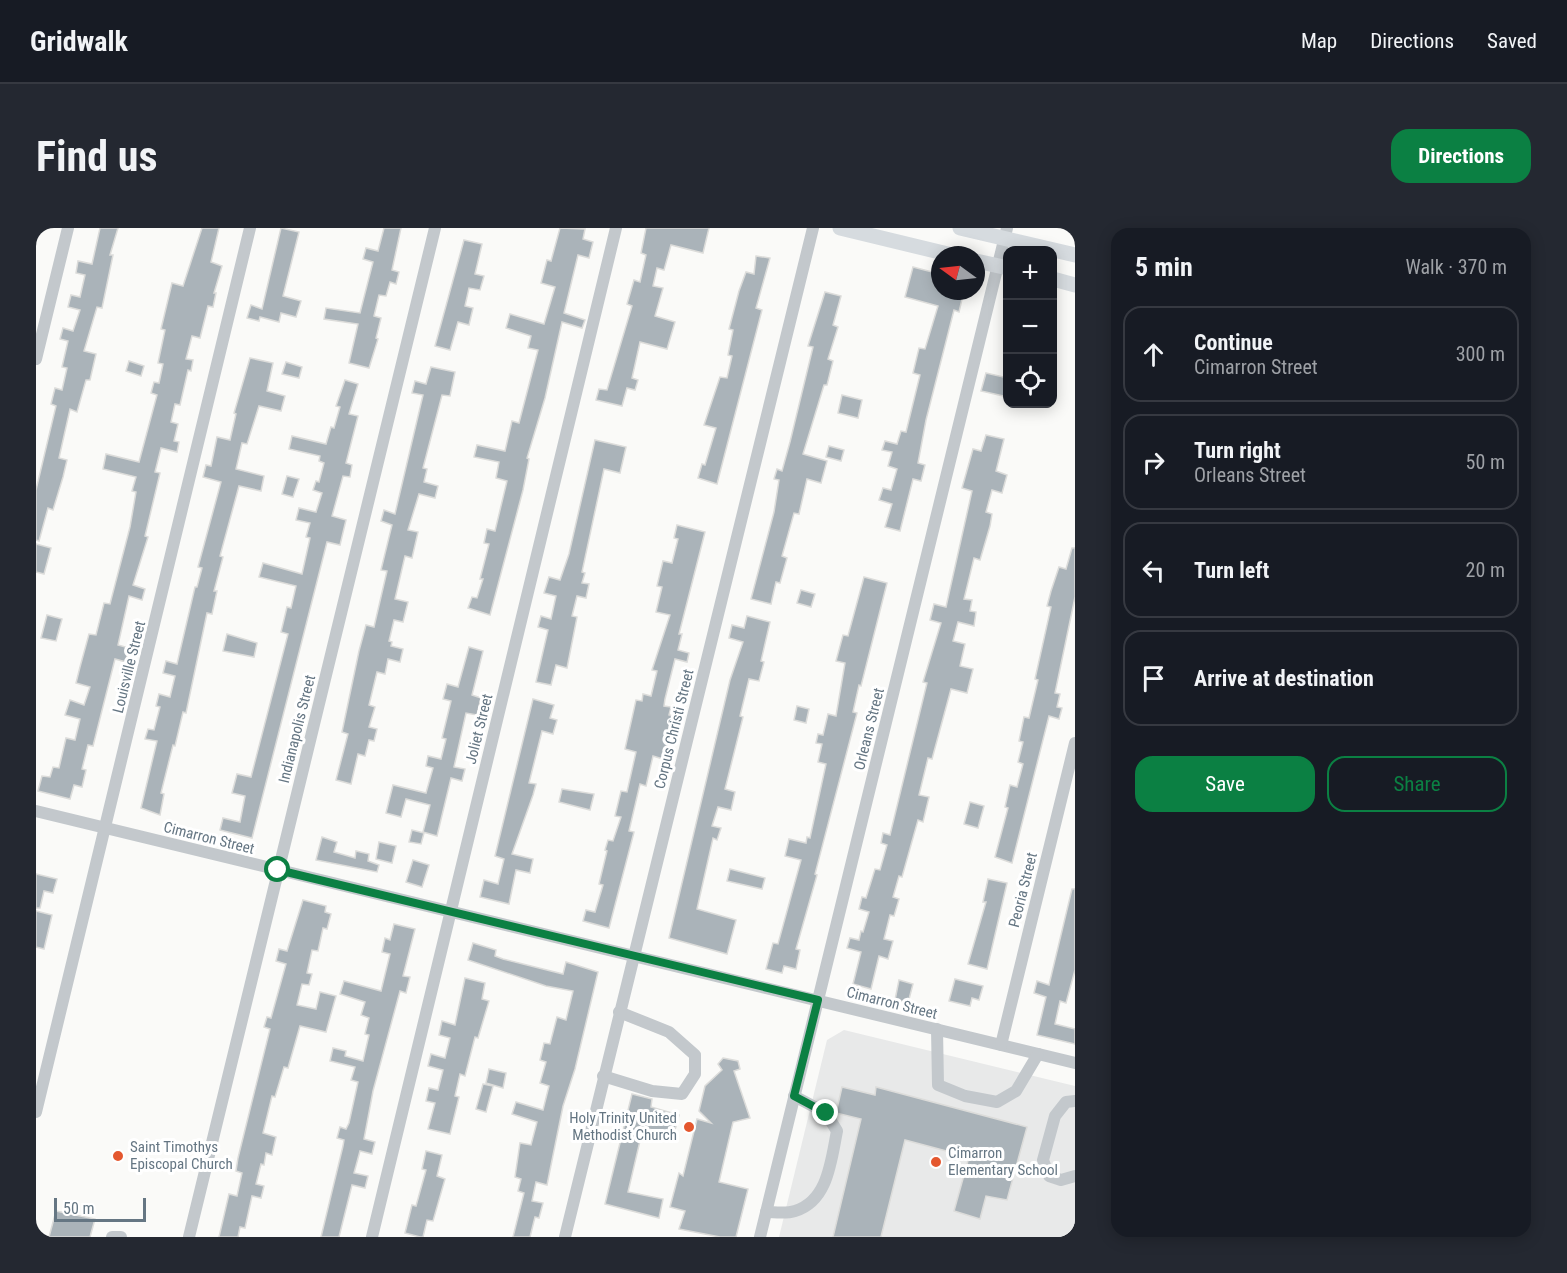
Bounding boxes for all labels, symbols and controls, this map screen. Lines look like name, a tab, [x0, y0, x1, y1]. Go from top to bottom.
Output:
text: Gridwalk	[30, 25, 128, 58]
text: Map	[1301, 29, 1337, 53]
text: Directions	[1370, 29, 1454, 53]
text: Saved	[1487, 29, 1537, 53]
button: Directions	[1391, 129, 1531, 183]
text: Find us	[36, 132, 157, 181]
north arrow	[931, 246, 985, 300]
map controls	[1003, 246, 1057, 408]
button: +	[1003, 246, 1057, 300]
text: 5 min	[1135, 252, 1193, 282]
text: Walk · 370 m	[1406, 255, 1507, 279]
button: −	[1003, 300, 1057, 354]
text: Continue	[1194, 330, 1273, 355]
icon: ahead	[1137, 338, 1170, 371]
text: 300 m	[1456, 342, 1505, 366]
button: locate	[1003, 354, 1057, 408]
text: Cimarron Street	[1194, 355, 1318, 379]
text: Turn right	[1194, 438, 1281, 463]
icon: right	[1137, 446, 1170, 479]
text: 50 m	[1466, 450, 1505, 474]
text: Orleans Street	[1194, 463, 1306, 487]
icon: left	[1137, 554, 1170, 587]
text: Turn left	[1194, 558, 1269, 583]
text: 20 m	[1466, 558, 1505, 582]
street label: Louisville Street	[109, 619, 149, 715]
icon: arrive	[1137, 662, 1170, 695]
text: Arrive at destination	[1194, 666, 1374, 691]
street label: Corpus Christi Street	[650, 667, 698, 791]
street label: Indianapolis Street	[275, 673, 319, 785]
street label: Orleans Street	[850, 686, 888, 772]
street label: Joliet Street	[462, 692, 496, 766]
button: Save	[1135, 756, 1315, 812]
button: Share	[1327, 756, 1507, 812]
street label: Cimarron Street	[162, 818, 256, 858]
street label: Peoria Street	[1005, 851, 1041, 929]
route start	[264, 856, 290, 882]
street label: Cimarron Street	[845, 983, 939, 1023]
route end	[812, 1099, 838, 1125]
place label: Holy Trinity United Methodist Church	[569, 1109, 677, 1144]
marker: Holy Trinity United Methodist Church	[682, 1120, 696, 1134]
place label: Saint Timothys Episcopal Church	[130, 1138, 233, 1173]
place label: Cimarron Elementary School	[948, 1144, 1058, 1179]
marker: Saint Timothys Episcopal Church	[111, 1149, 125, 1163]
marker: Cimarron Elementary School	[929, 1155, 943, 1169]
scale bar	[54, 1195, 146, 1222]
text: 50 m	[63, 1199, 95, 1218]

